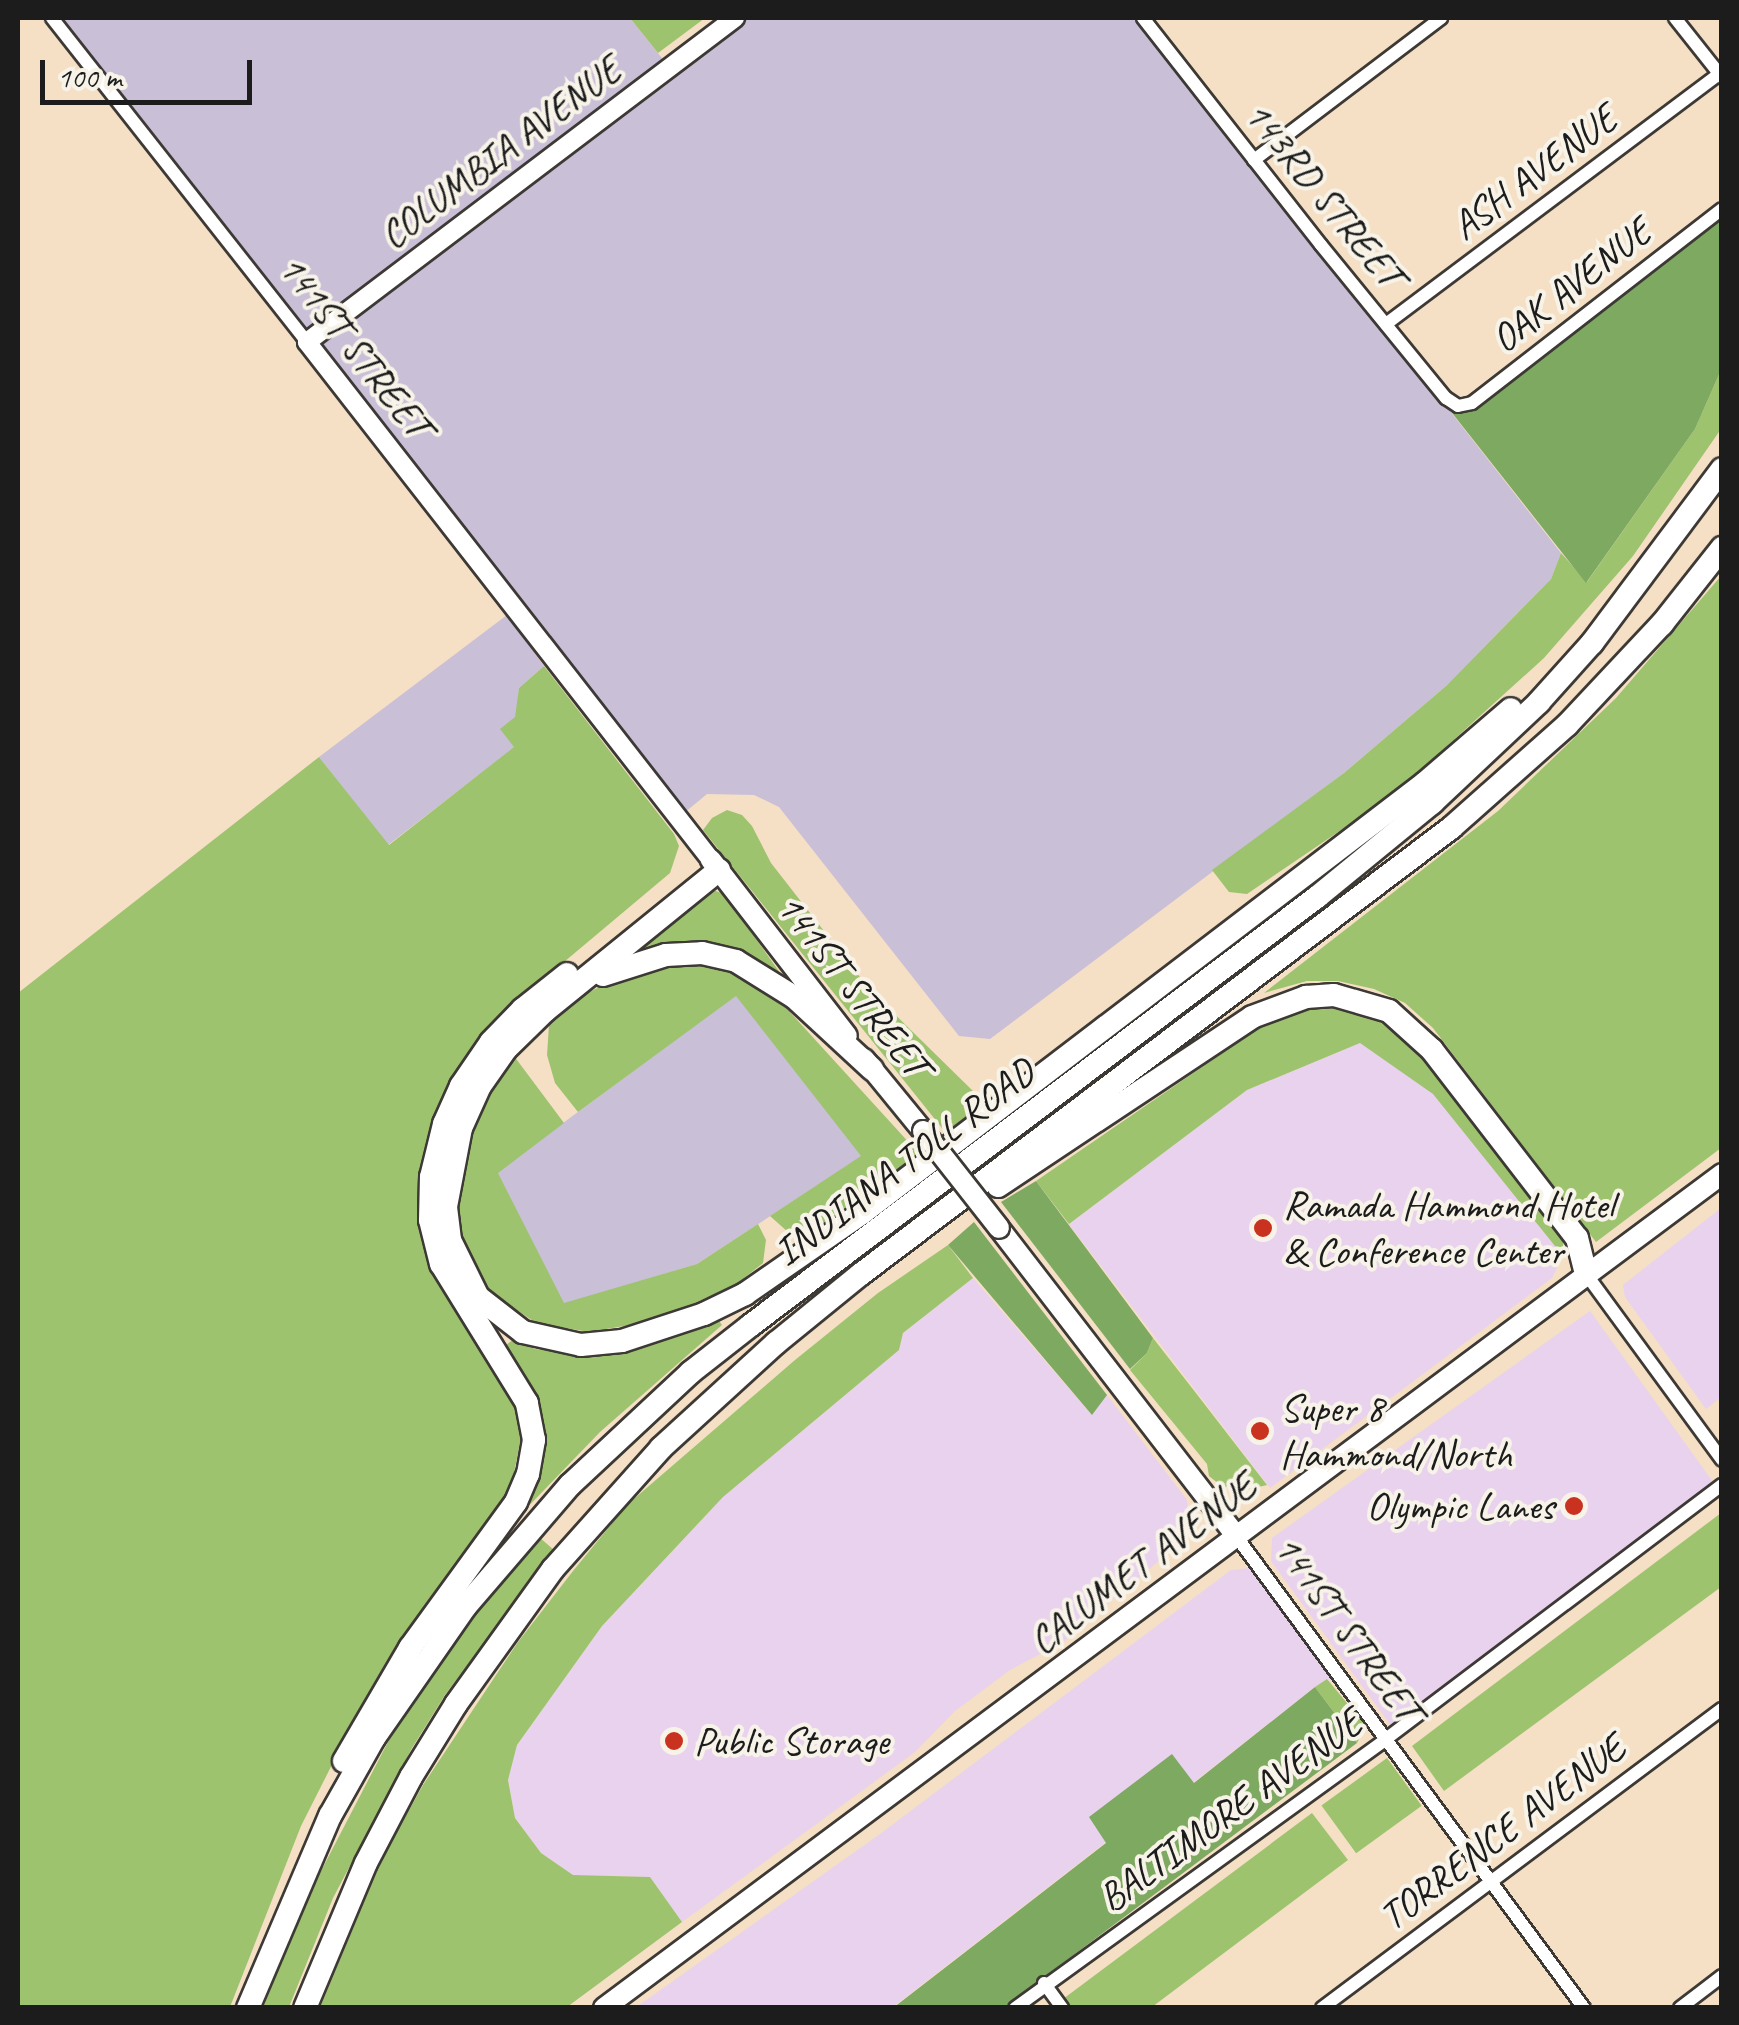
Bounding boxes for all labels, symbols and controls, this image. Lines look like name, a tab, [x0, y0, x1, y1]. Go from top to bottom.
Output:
scale bar	[45, 40, 258, 102]
street label: COLUMBIA AVENUE	[370, 45, 630, 259]
text: 100 m	[57, 58, 122, 96]
street label: 143RD STREET	[1234, 91, 1414, 297]
street label: ASH AVENUE	[1443, 95, 1625, 249]
street label: OAK AVENUE	[1481, 207, 1661, 363]
street label: 141ST STREET	[268, 245, 442, 447]
street label: 141ST STREET	[766, 884, 940, 1086]
street label: INDIANA TOLL ROAD	[764, 1048, 1044, 1276]
place label: Ramada Hammond Hotel & Conference Center	[1283, 1181, 1616, 1275]
marker: Ramada Hammond Hotel & Conference Center	[1252, 1217, 1274, 1239]
place label: Super 8 Hammond/North	[1280, 1384, 1512, 1478]
marker: Super 8 Hammond/North	[1249, 1420, 1271, 1442]
street label: CALUMET AVENUE	[1019, 1462, 1265, 1664]
place label: Olympic Lanes	[1365, 1482, 1554, 1530]
marker: Olympic Lanes	[1563, 1495, 1585, 1517]
street label: 141ST STREET	[1264, 1525, 1432, 1731]
street label: BALTIMORE AVENUE	[1090, 1699, 1370, 1921]
place label: Public Storage	[694, 1717, 887, 1765]
street label: TORRENCE AVENUE	[1370, 1724, 1634, 1940]
marker: Public Storage	[663, 1730, 685, 1752]

